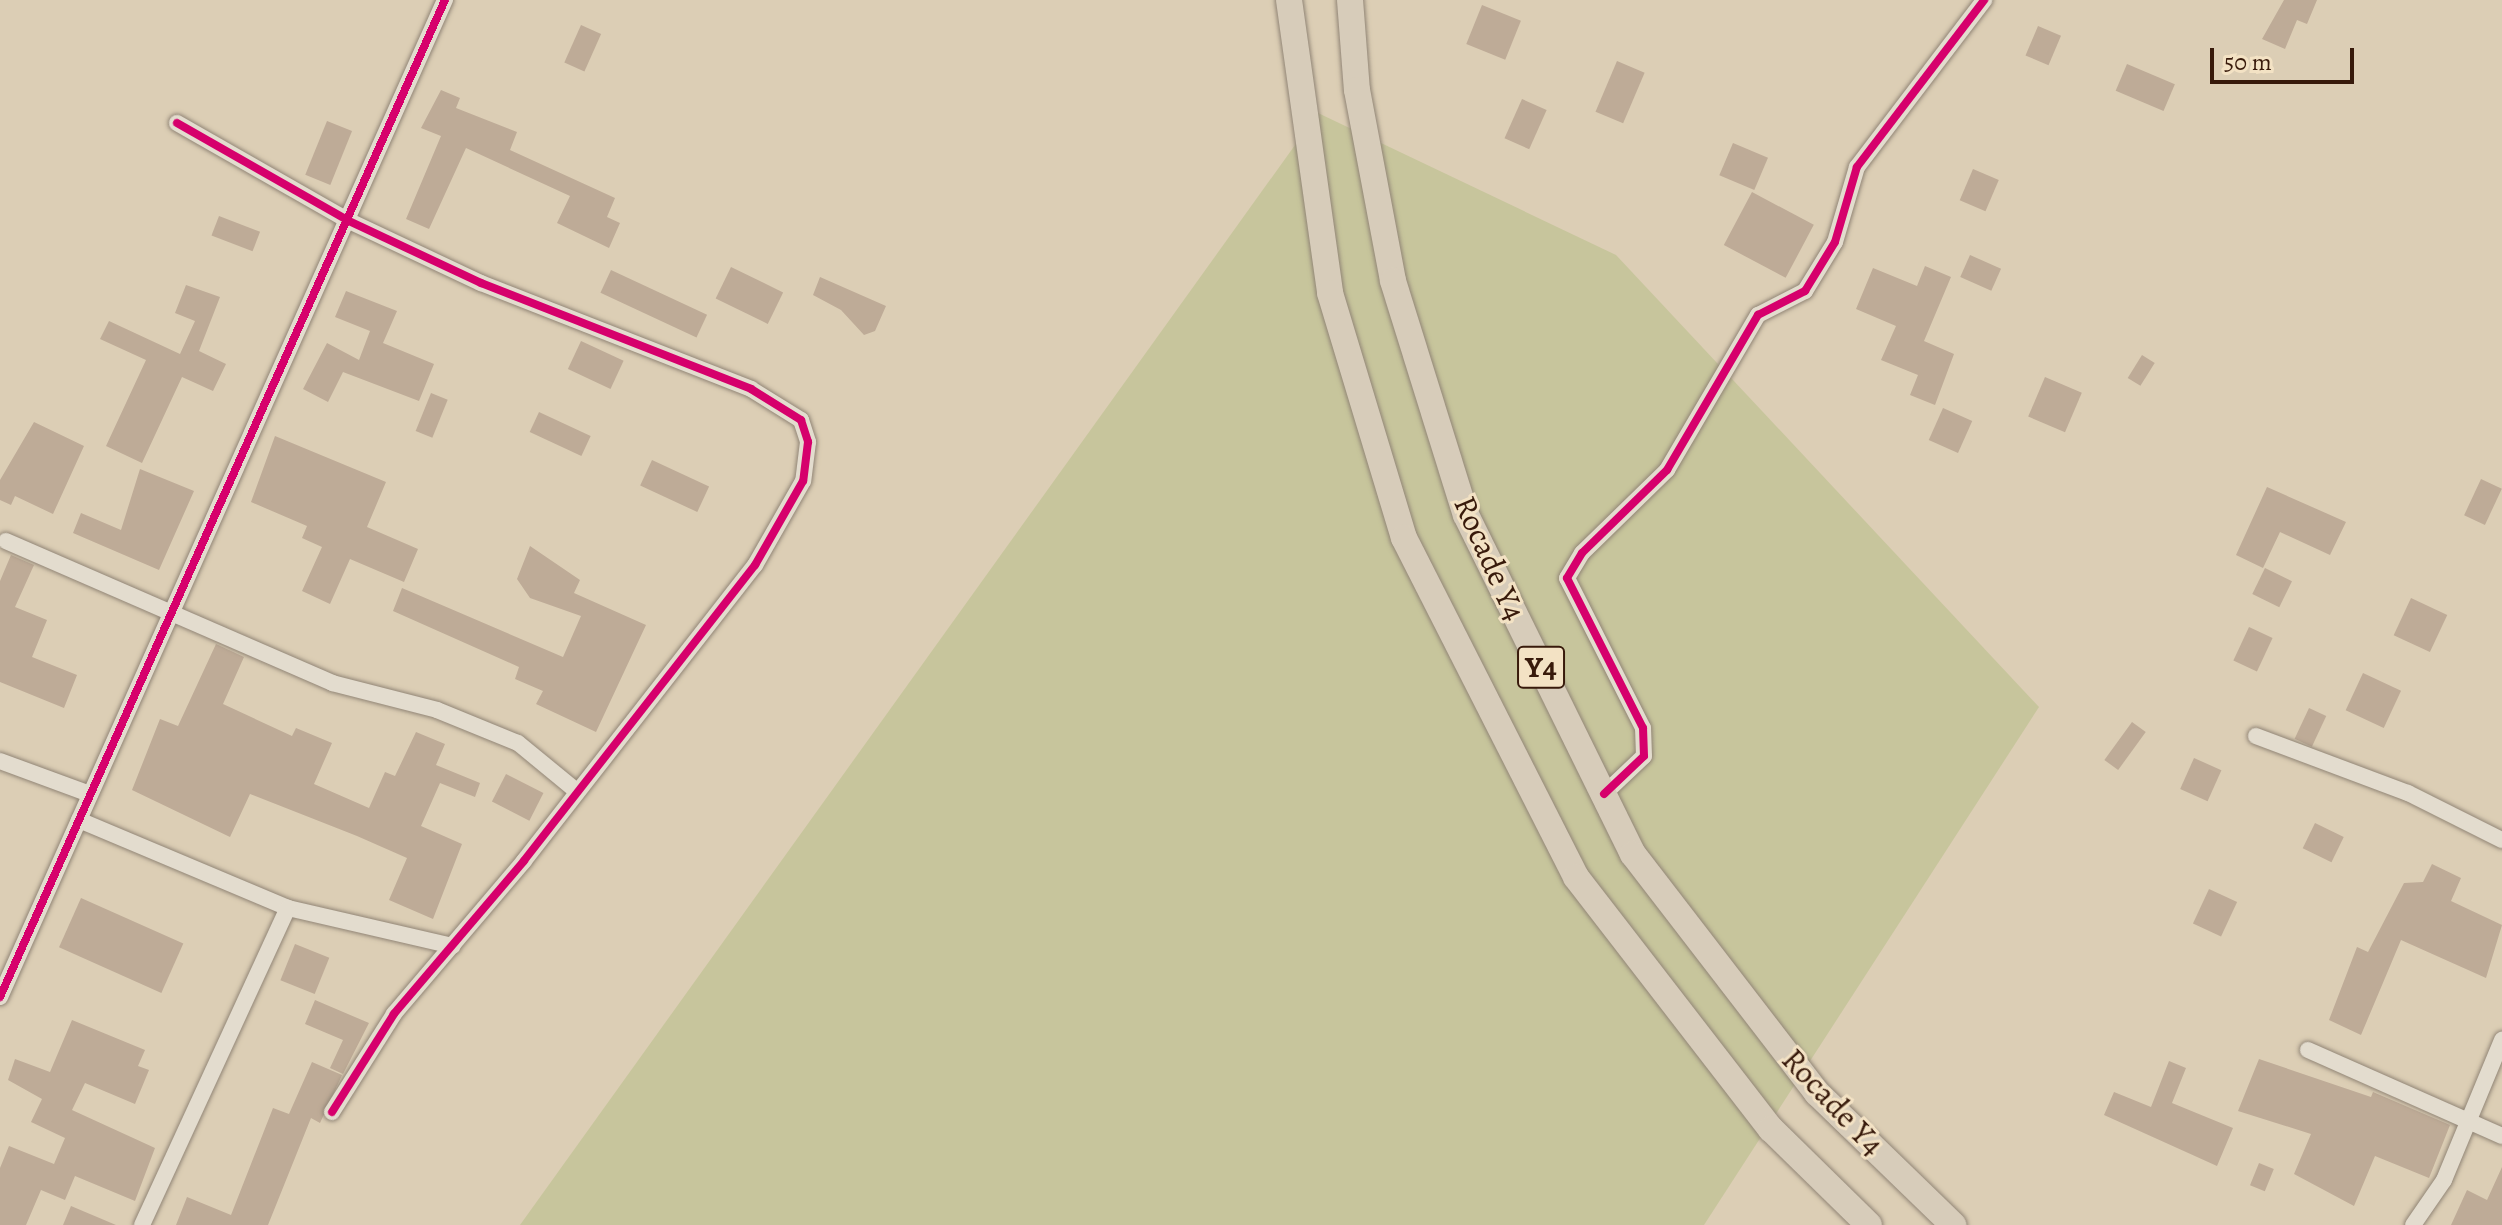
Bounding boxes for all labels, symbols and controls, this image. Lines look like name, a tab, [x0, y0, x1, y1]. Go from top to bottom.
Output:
scale bar	[2214, 32, 2358, 82]
text: 50 m	[2224, 46, 2272, 78]
street label: Rocade Y4	[1446, 490, 1534, 626]
road number: Y4	[1517, 641, 1565, 693]
street label: Rocade Y4	[1774, 1041, 1892, 1163]

